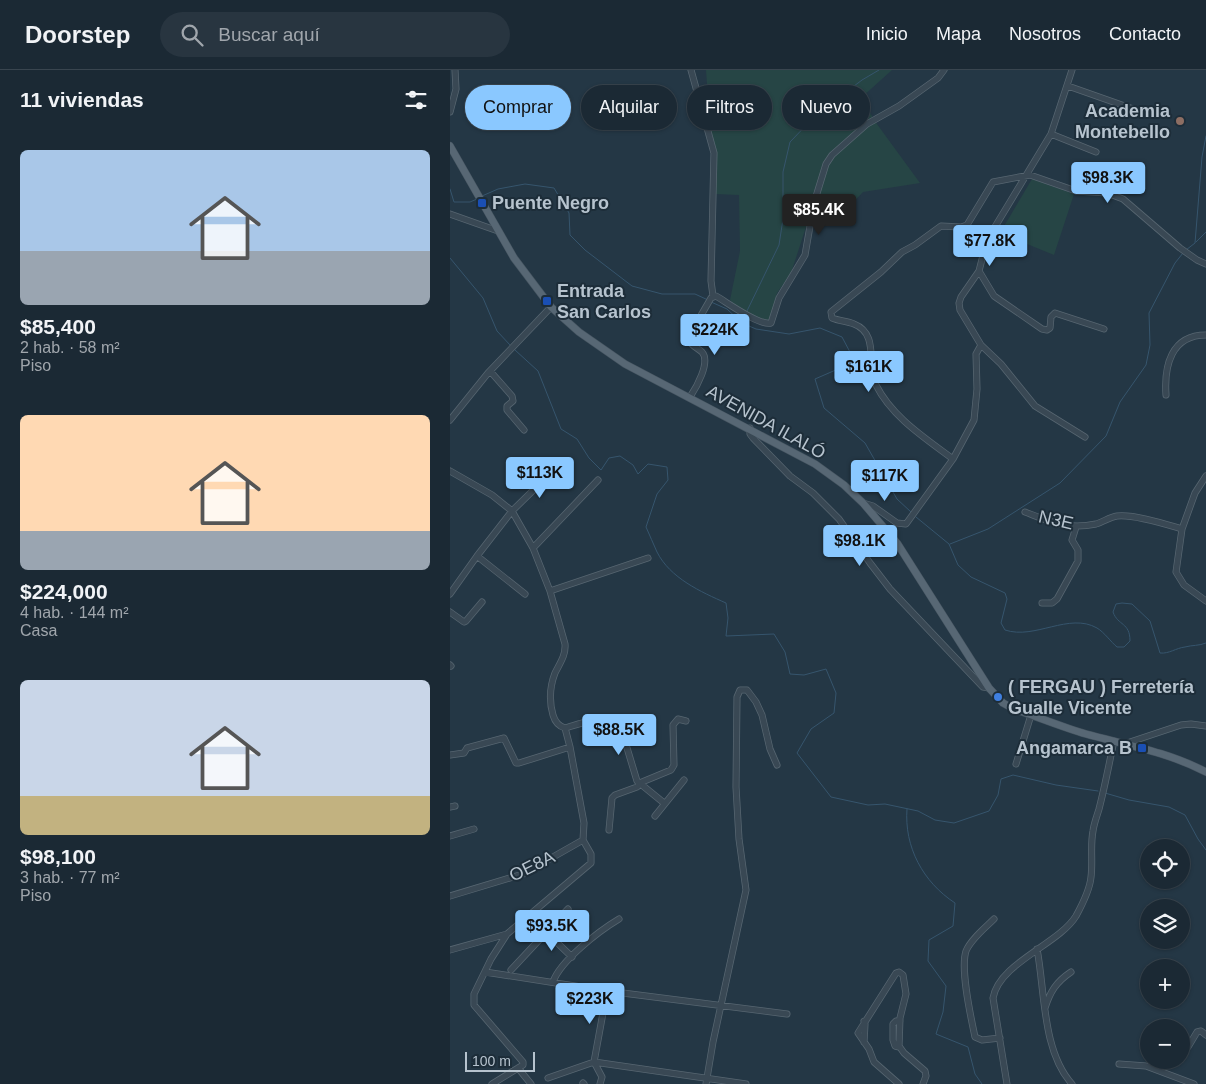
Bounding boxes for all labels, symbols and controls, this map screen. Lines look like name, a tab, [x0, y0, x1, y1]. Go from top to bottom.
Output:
search box	[160, 12, 510, 57]
text: Doorstep	[25, 21, 130, 48]
icon: search	[178, 21, 206, 49]
text: Buscar aquí	[218, 24, 320, 45]
text: Inicio	[866, 24, 908, 44]
text: Mapa	[936, 24, 981, 44]
text: Nosotros	[1009, 24, 1081, 44]
text: Contacto	[1109, 24, 1181, 44]
chip: Comprar	[465, 85, 571, 130]
chip: Alquilar	[581, 85, 677, 130]
chip: Filtros	[687, 85, 772, 130]
chip: Nuevo	[782, 85, 870, 130]
icon: filters	[402, 86, 430, 114]
text: 11 viviendas	[20, 88, 144, 111]
place label: Academia Montebello	[1075, 101, 1171, 142]
marker: Academia Montebello	[1174, 115, 1186, 127]
pin: $98.3K	[1067, 162, 1149, 204]
text: $98.3K	[1082, 169, 1134, 186]
icon: home	[180, 183, 270, 273]
place label: Puente Negro	[492, 193, 609, 213]
pin: $85.4K	[778, 194, 860, 236]
marker: Puente Negro	[476, 197, 488, 209]
text: $85.4K	[793, 201, 845, 218]
pin: $77.8K	[949, 224, 1031, 267]
text: $77.8K	[964, 232, 1016, 249]
place label: Entrada San Carlos	[557, 281, 651, 322]
marker: Entrada San Carlos	[541, 295, 553, 307]
pin: $224K	[680, 314, 750, 356]
text: $85,400	[20, 315, 96, 338]
text: $224K	[691, 321, 739, 338]
text: 2 hab. · 58 m²	[20, 339, 120, 356]
pin: $161K	[834, 350, 904, 393]
text: Piso	[20, 357, 51, 374]
text: $161K	[845, 358, 893, 375]
street label: AVENIDA ILALÓ	[703, 380, 829, 463]
icon: home	[180, 448, 270, 538]
pin: $113K	[505, 456, 575, 499]
pin: $117K	[850, 460, 920, 502]
text: $113K	[517, 464, 563, 481]
text: $117K	[862, 467, 908, 484]
street label: N3E	[1037, 506, 1075, 534]
pin: $98.1K	[819, 524, 901, 567]
text: $98.1K	[834, 532, 886, 549]
text: $224,000	[20, 580, 108, 603]
text: 4 hab. · 144 m²	[20, 604, 129, 621]
text: Casa	[20, 622, 57, 639]
place label: ( FERGAU ) Ferretería Gualle Vicente	[1008, 677, 1195, 718]
marker: ( FERGAU ) Ferretería Gualle Vicente	[992, 691, 1004, 703]
icon: home	[180, 713, 270, 803]
pin: $88.5K	[578, 714, 660, 756]
text: $88.5K	[593, 721, 645, 738]
place label: Angamarca B	[1016, 738, 1132, 758]
marker: Angamarca B	[1136, 742, 1148, 754]
map controls	[1140, 839, 1190, 1069]
button: locate	[1140, 839, 1190, 889]
text: $98,100	[20, 845, 96, 868]
street label: OE8A	[506, 846, 558, 886]
text: 3 hab. · 77 m²	[20, 869, 120, 886]
text: Piso	[20, 887, 51, 904]
button: layers	[1140, 899, 1190, 949]
pin: $93.5K	[511, 910, 593, 952]
text: $93.5K	[526, 917, 578, 934]
button: +	[1140, 959, 1190, 1009]
pin: $223K	[555, 982, 625, 1025]
text: $223K	[566, 990, 614, 1007]
button: −	[1140, 1019, 1190, 1069]
scale bar	[465, 1049, 535, 1072]
text: 100 m	[472, 1053, 511, 1069]

